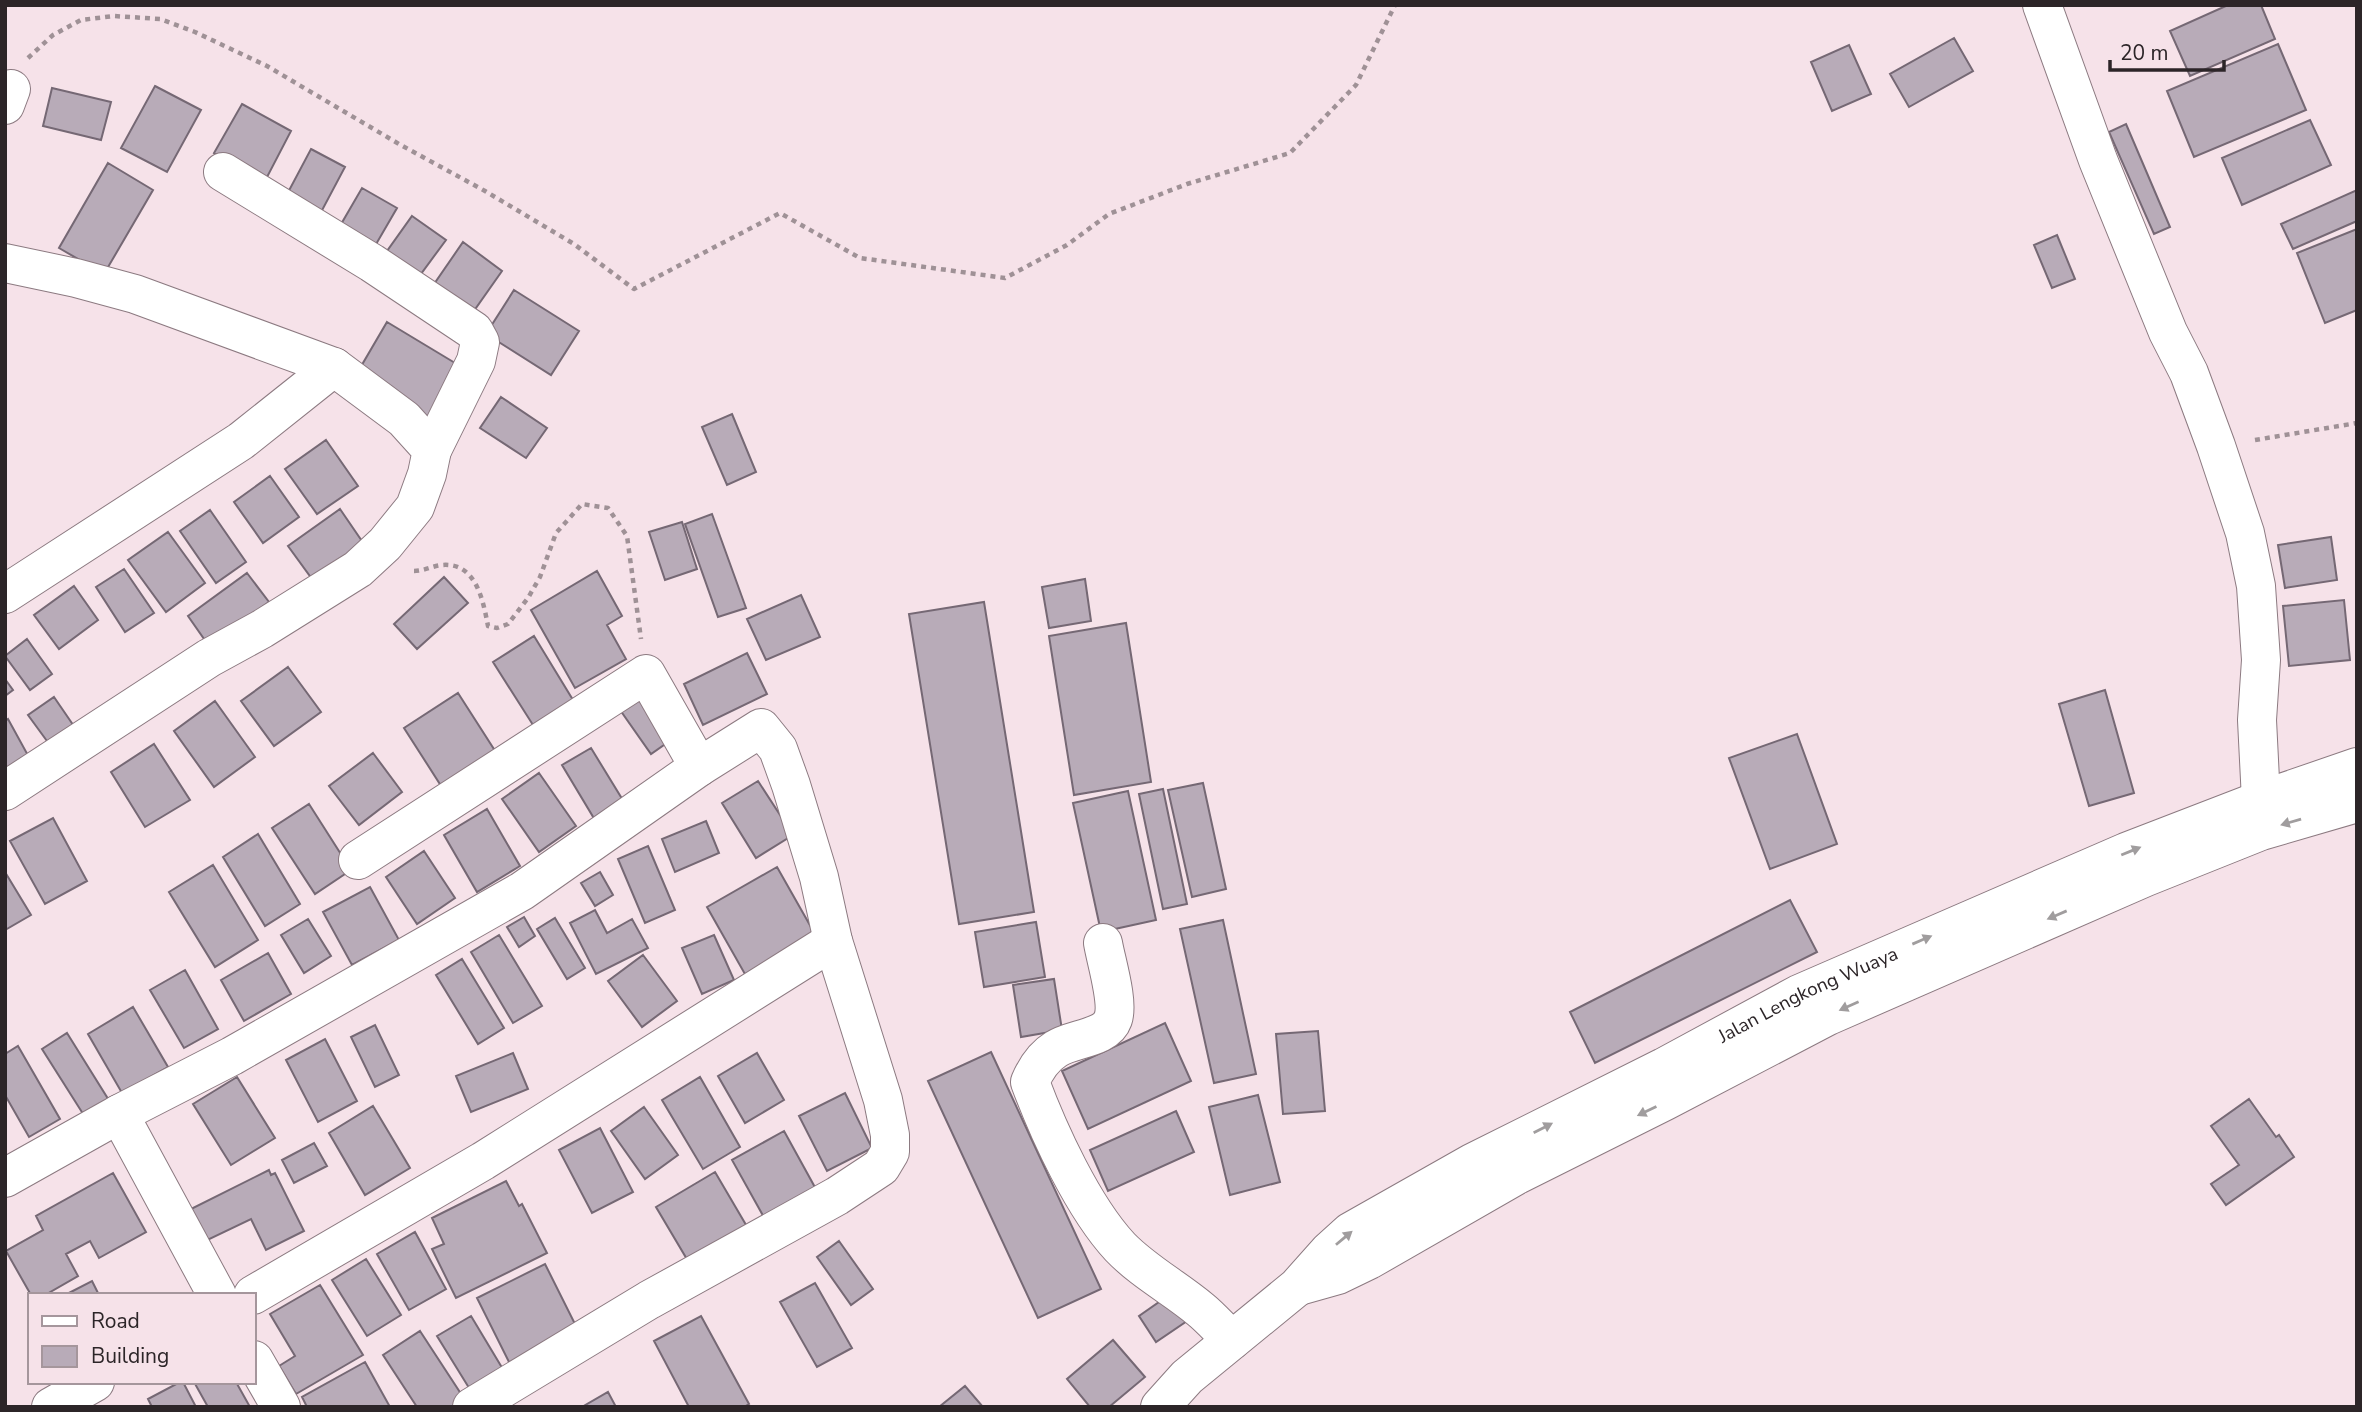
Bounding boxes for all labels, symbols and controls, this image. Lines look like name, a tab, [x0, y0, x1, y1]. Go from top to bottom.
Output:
scale bar	[2110, 28, 2224, 72]
text: 20 m	[2120, 39, 2169, 67]
one-way arrow	[2280, 818, 2301, 828]
one-way arrow	[2121, 845, 2142, 856]
one-way arrow	[2047, 909, 2067, 921]
one-way arrow	[1912, 935, 1933, 946]
street label: Jalan Lengkong Wuaya	[1713, 941, 1902, 1050]
one-way arrow	[1839, 1000, 1859, 1012]
one-way arrow	[1637, 1105, 1657, 1116]
one-way arrow	[1533, 1122, 1553, 1134]
one-way arrow	[1335, 1230, 1353, 1246]
legend	[28, 1293, 256, 1384]
text: Road	[91, 1307, 140, 1335]
text: Building	[91, 1342, 169, 1370]

